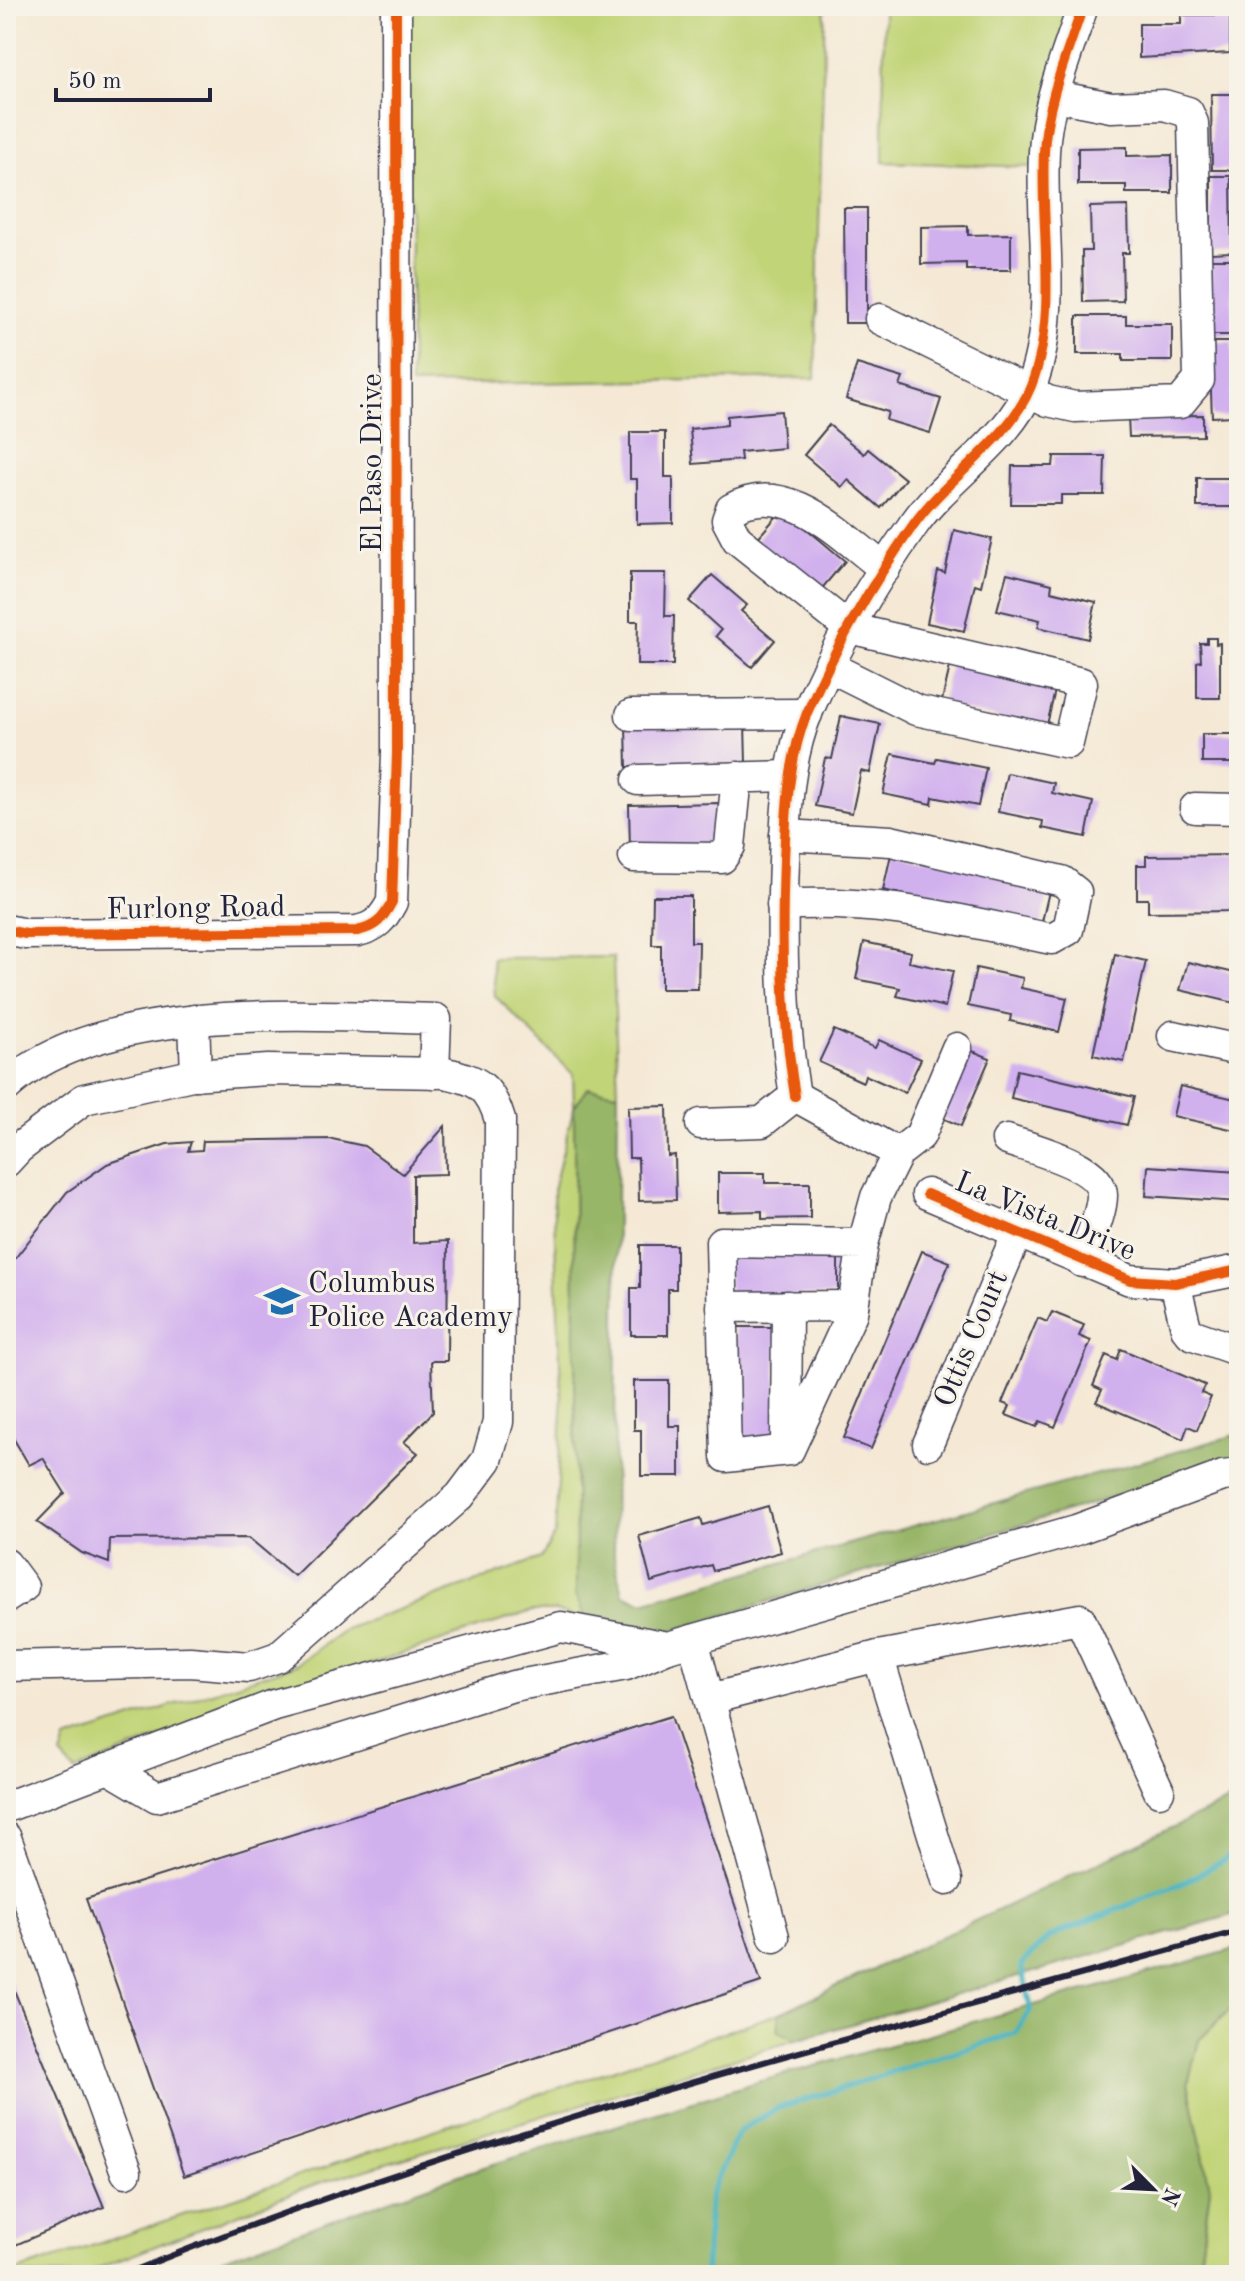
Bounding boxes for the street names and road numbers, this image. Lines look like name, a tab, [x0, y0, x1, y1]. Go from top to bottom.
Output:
street label: El Paso Drive	[358, 373, 388, 553]
street label: Furlong Road	[106, 892, 286, 926]
street label: La Vista Drive	[950, 1167, 1140, 1267]
street label: Ottis Court	[930, 1266, 1014, 1412]

